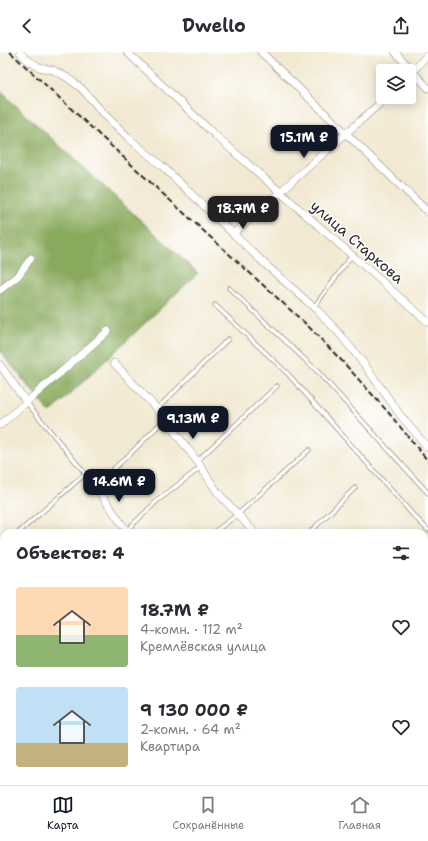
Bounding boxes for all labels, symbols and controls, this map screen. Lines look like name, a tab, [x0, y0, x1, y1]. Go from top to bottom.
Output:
text: Dwello	[182, 14, 246, 38]
icon: back	[16, 15, 38, 37]
icon: share	[390, 15, 412, 37]
map controls	[376, 64, 416, 104]
button: layers	[376, 64, 416, 104]
pin: 15.1M ₽	[267, 125, 341, 159]
text: 15.1M ₽	[280, 129, 328, 146]
pin: 18.7M ₽	[206, 196, 280, 230]
street label: улица Старкова	[306, 196, 408, 289]
text: 18.7M ₽	[217, 200, 269, 217]
pin: 9.13M ₽	[156, 406, 230, 440]
text: 9.13M ₽	[166, 410, 220, 427]
pin: 14.6M ₽	[82, 469, 156, 503]
text: 14.6M ₽	[92, 473, 146, 490]
text: Объектов: 4	[16, 542, 125, 564]
icon: filters	[390, 542, 412, 564]
text: 18.7M ₽	[140, 599, 209, 621]
icon: home	[48, 603, 96, 651]
icon: heart	[390, 616, 412, 638]
text: 4-комн. · 112 m²	[140, 621, 243, 638]
text: Кремлёвская улица	[140, 638, 266, 655]
text: 9 130 000 ₽	[140, 699, 248, 721]
icon: home	[48, 703, 96, 751]
icon: heart	[390, 716, 412, 738]
text: 2-комн. · 64 m²	[140, 721, 241, 738]
text: Квартира	[140, 738, 200, 755]
tab: Карта	[47, 794, 78, 833]
tab: Сохранённые	[172, 794, 244, 833]
tab: Главная	[338, 794, 381, 833]

